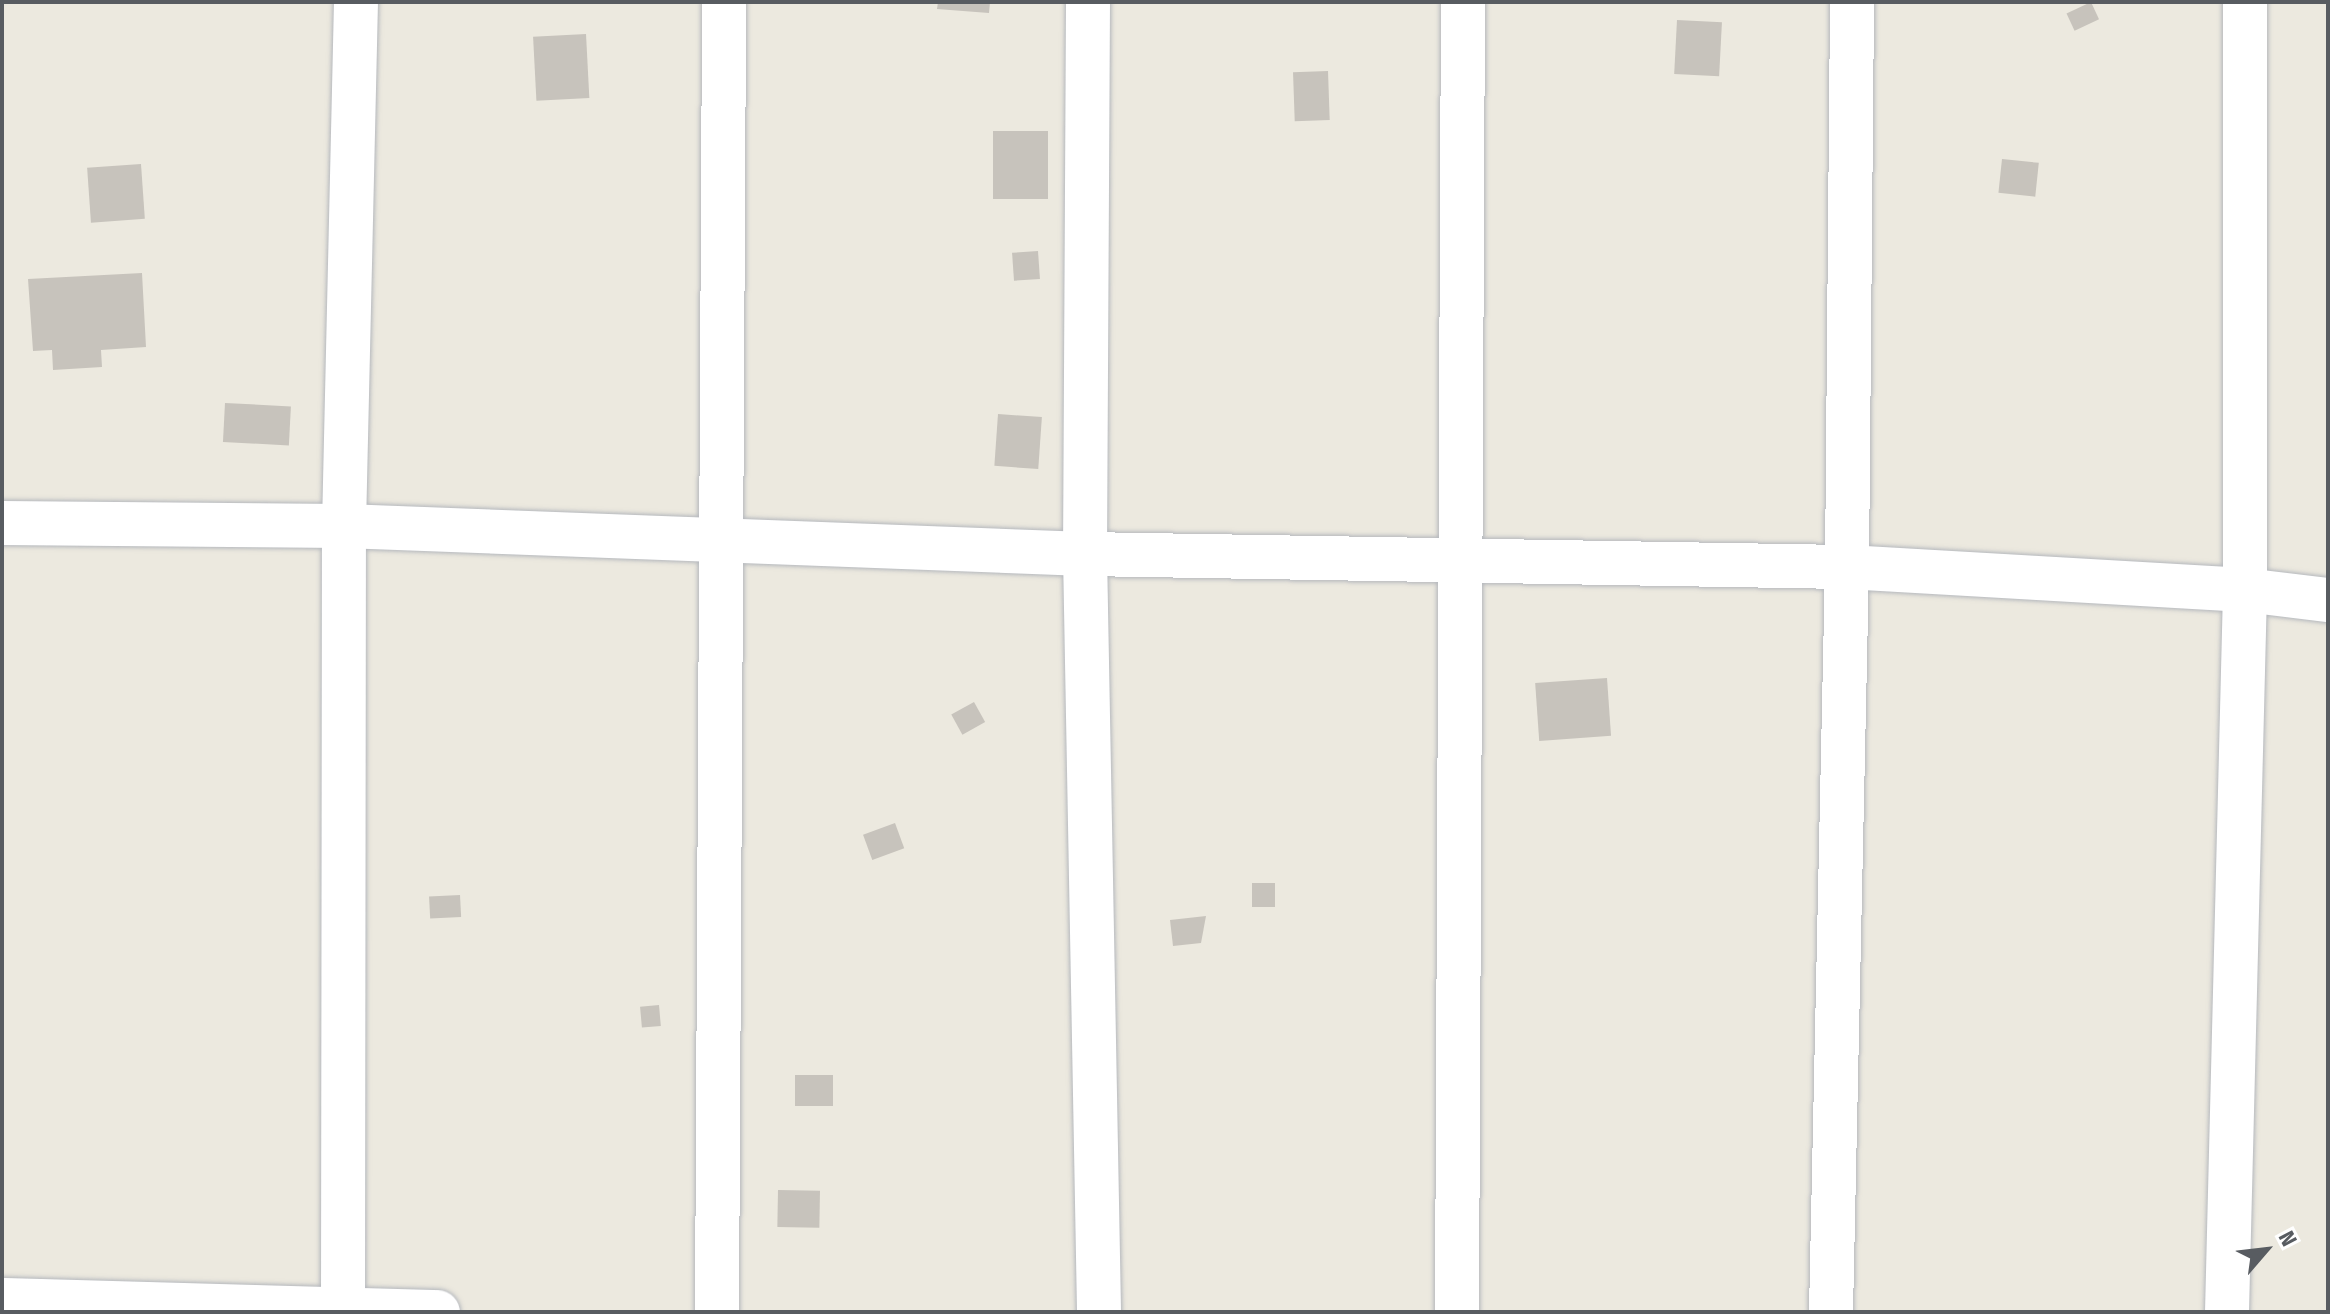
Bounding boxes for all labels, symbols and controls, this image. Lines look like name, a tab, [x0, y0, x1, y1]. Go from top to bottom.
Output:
north arrow	[2226, 1210, 2306, 1290]
text: N	[2273, 1226, 2303, 1251]

